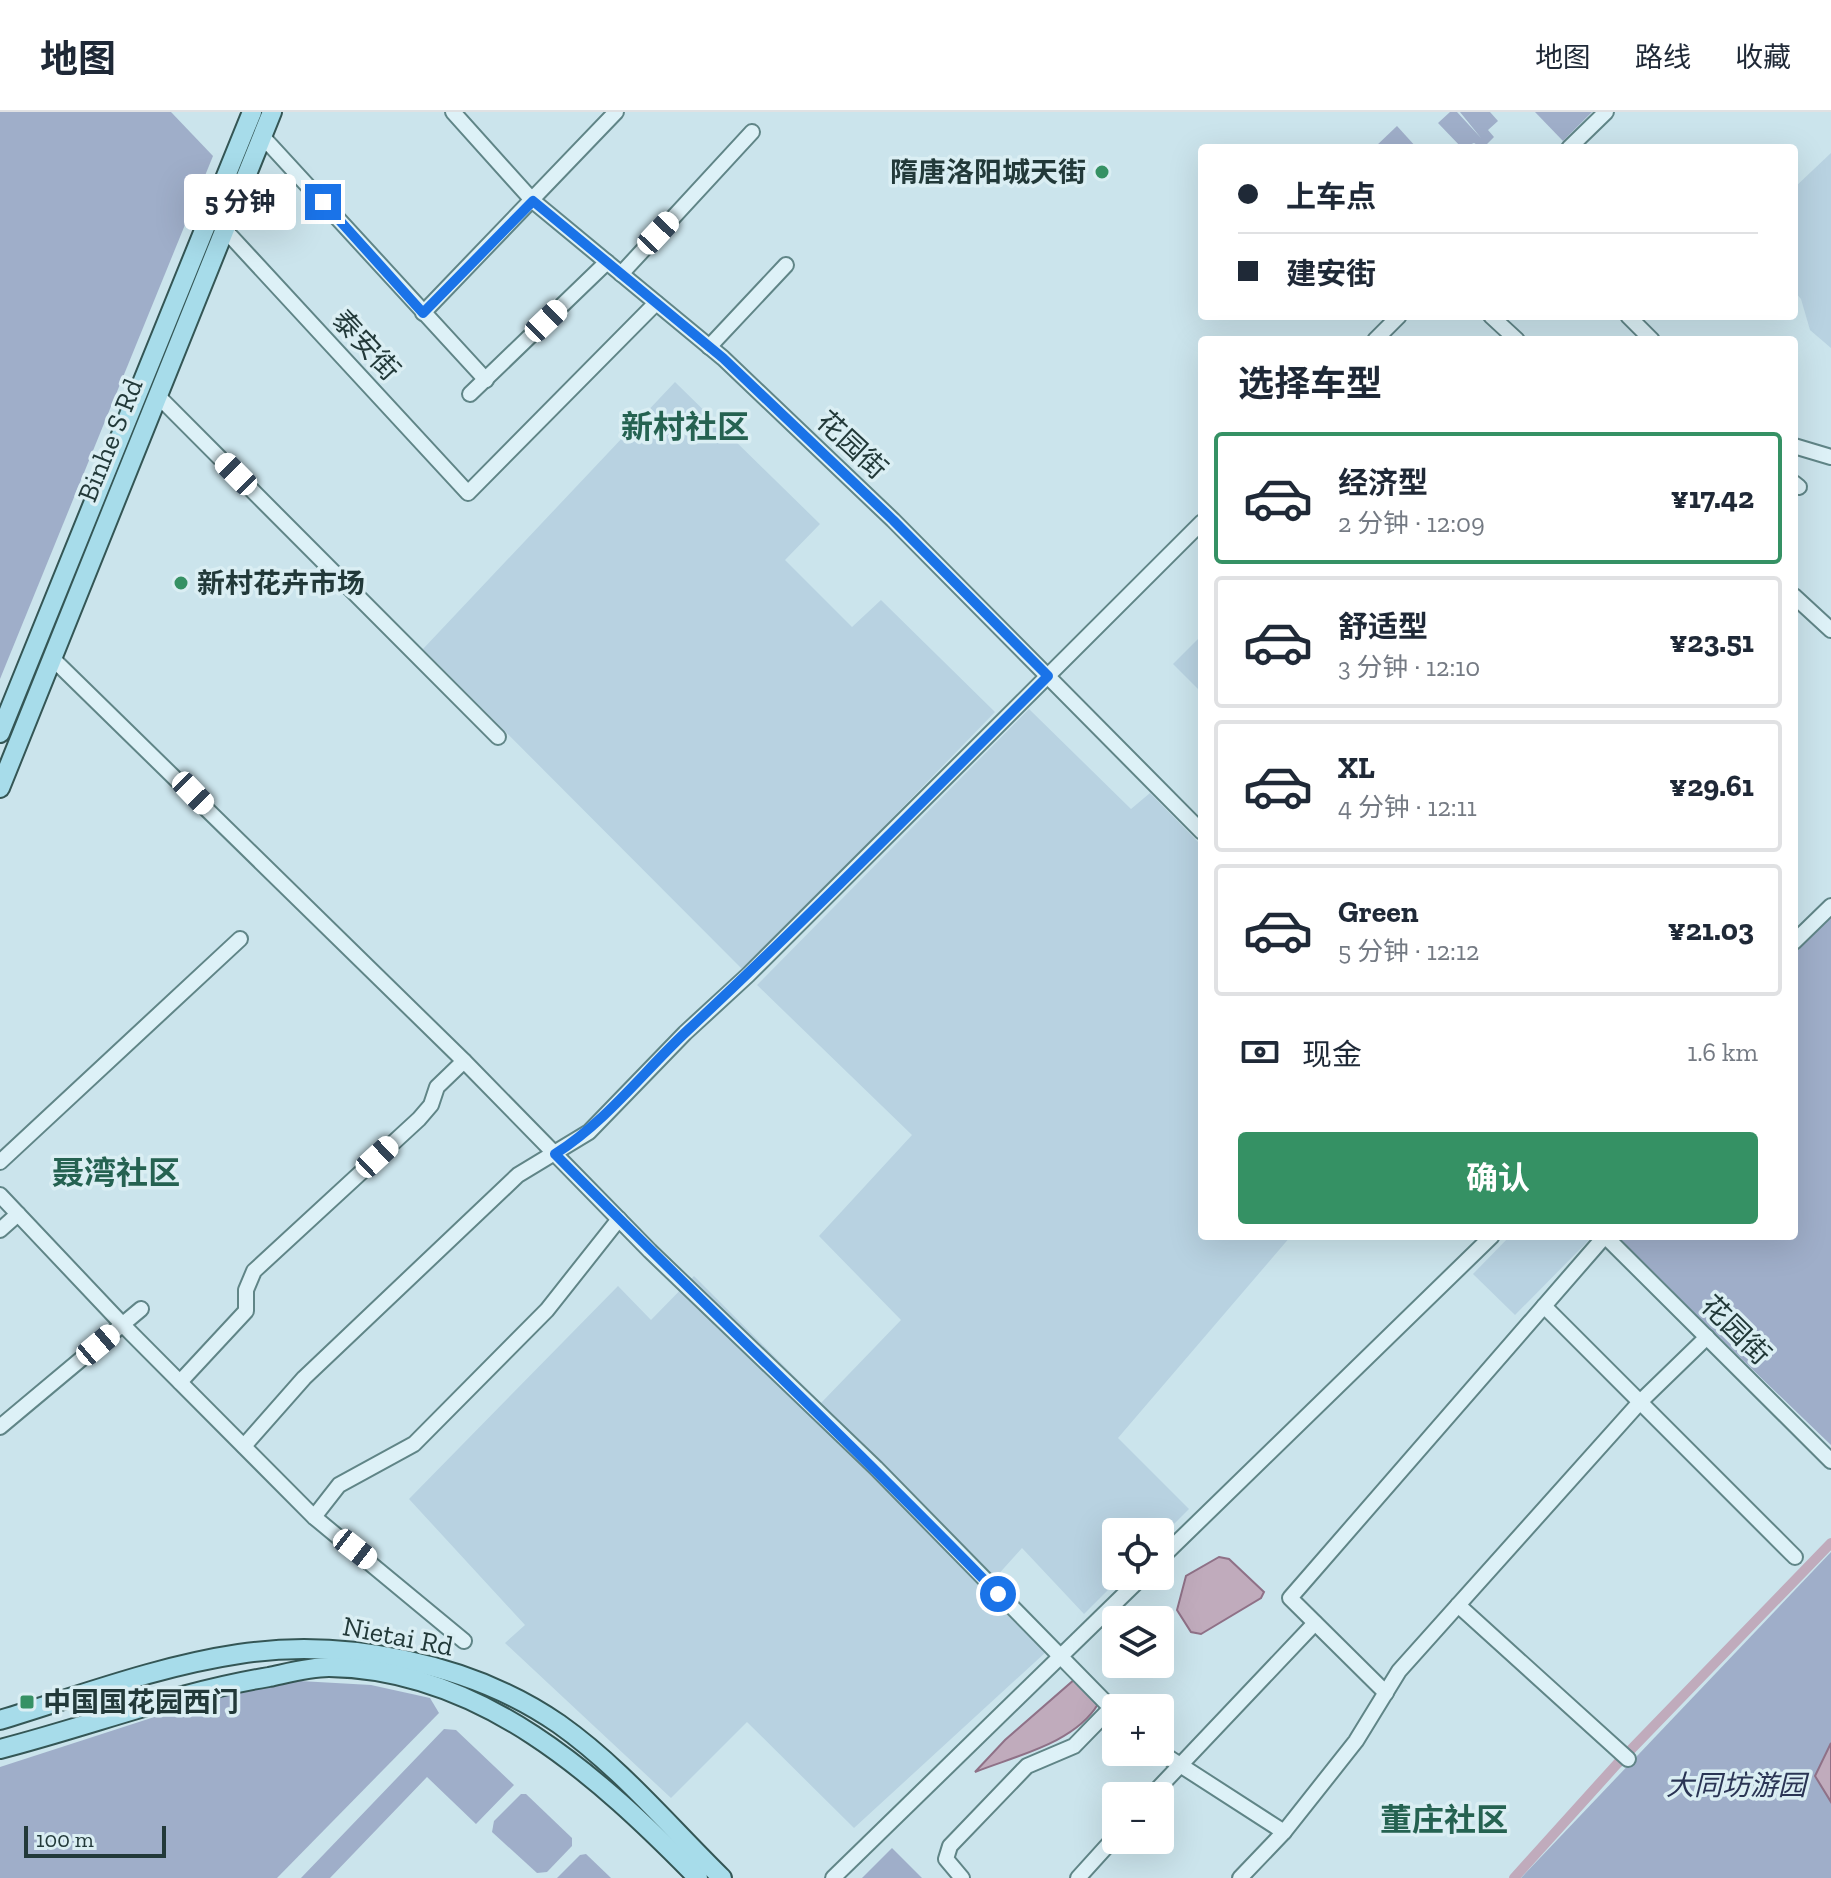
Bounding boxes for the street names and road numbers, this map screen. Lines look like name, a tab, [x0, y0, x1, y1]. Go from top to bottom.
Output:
street label: 泰安街	[325, 303, 407, 387]
street label: Binhe S Rd	[70, 374, 150, 506]
street label: 花园街	[810, 404, 894, 486]
street label: 花园街	[1695, 1289, 1777, 1371]
street label: Nietai Rd	[340, 1609, 456, 1663]

